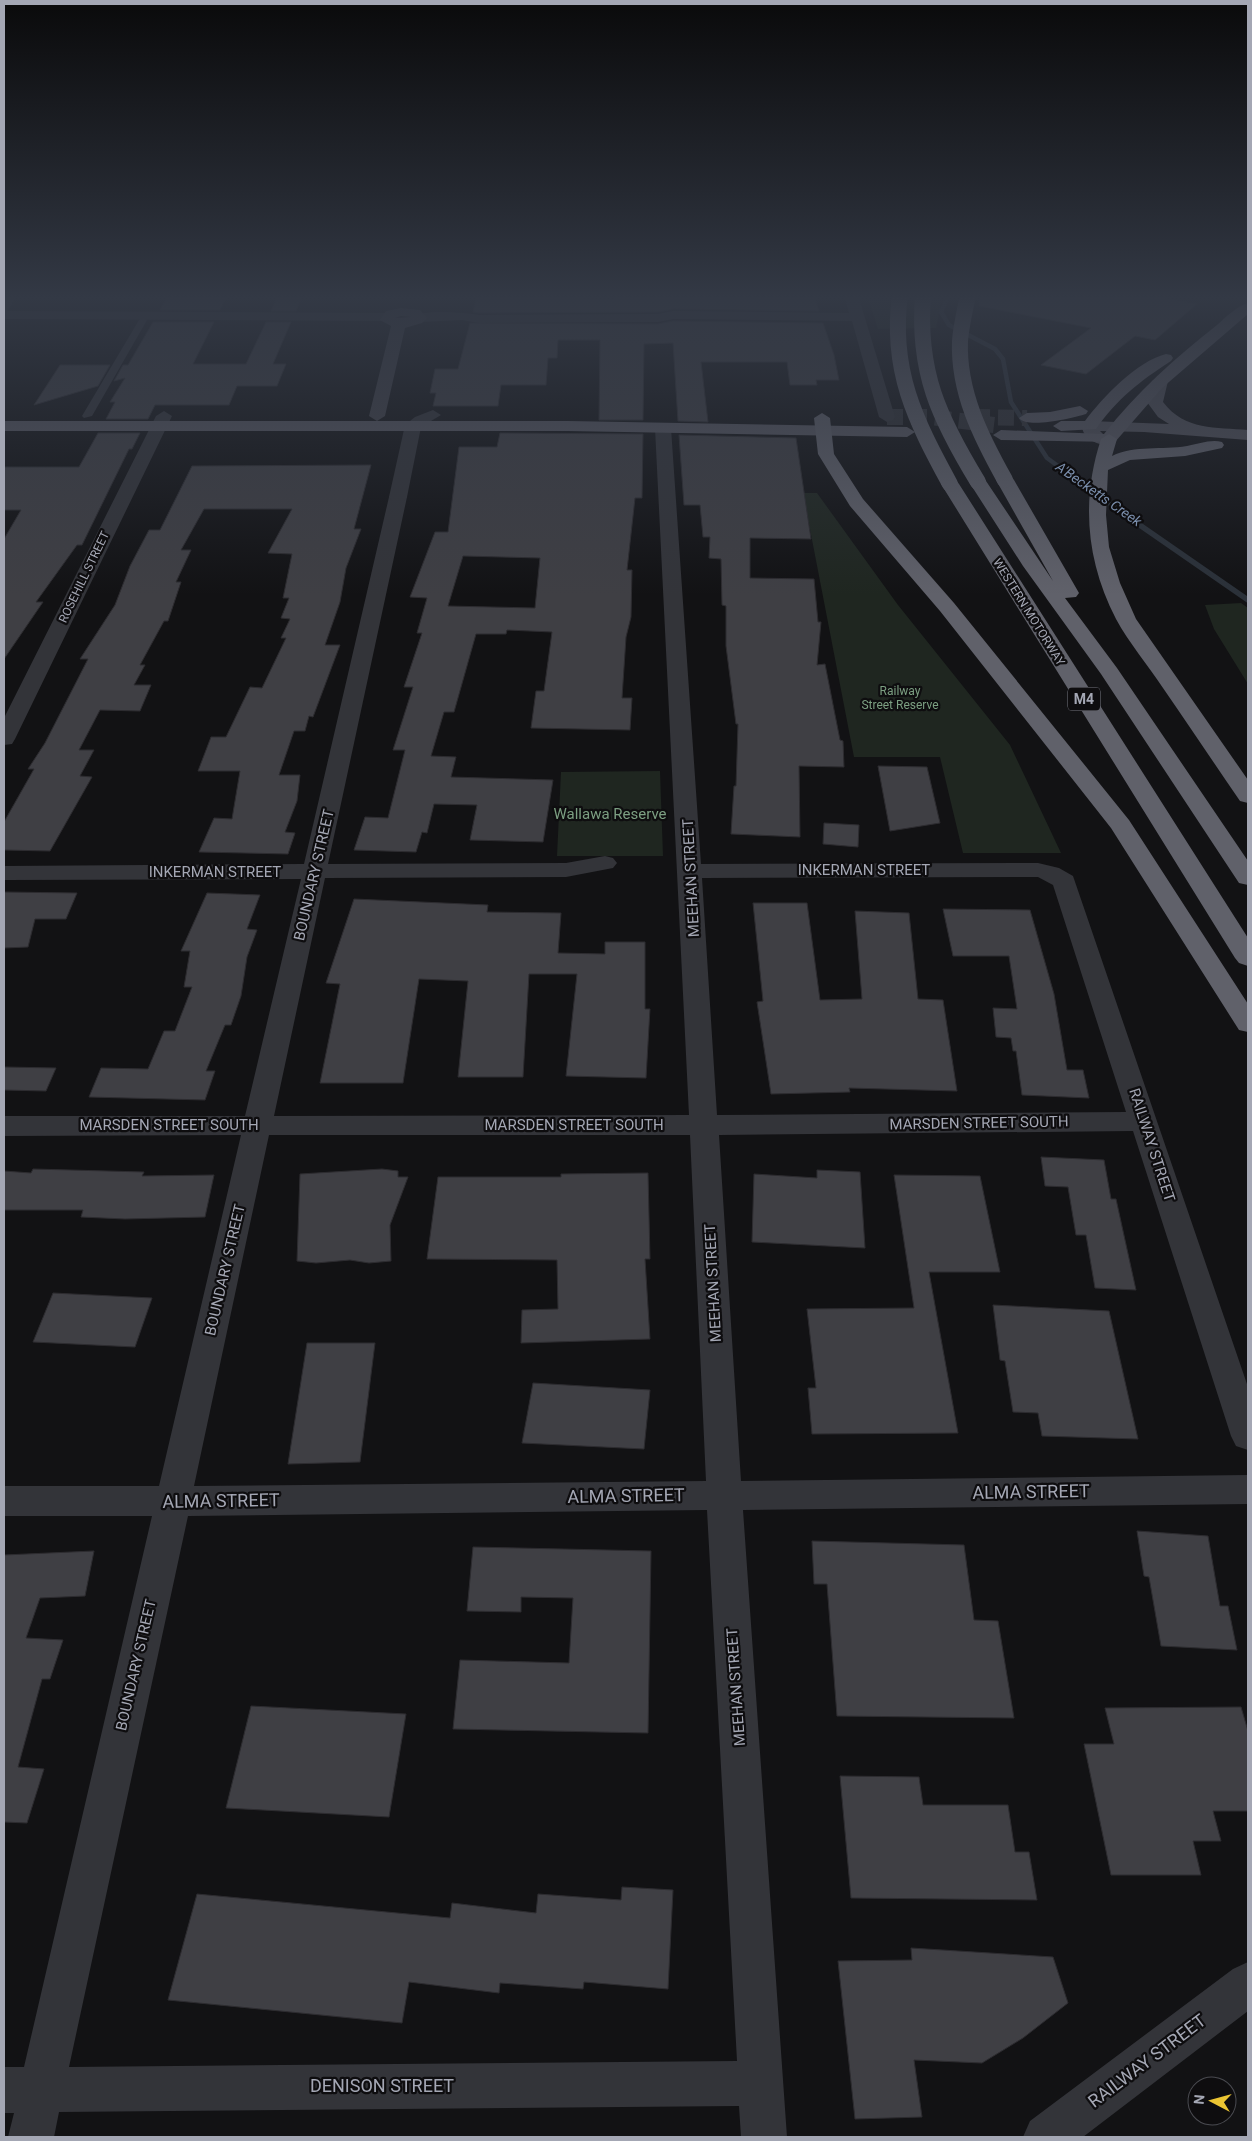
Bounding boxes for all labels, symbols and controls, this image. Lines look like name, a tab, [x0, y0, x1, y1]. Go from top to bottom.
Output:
water label: A'Becketts Creek	[1052, 458, 1146, 530]
street label: ROSEHILL STREET	[56, 529, 112, 625]
street label: WESTERN MOTORWAY	[990, 556, 1068, 669]
park label: Railway Street Reserve	[861, 684, 939, 712]
road number: M4	[1068, 688, 1100, 711]
park label: Wallawa Reserve	[553, 805, 667, 823]
street label: BOUNDARY STREET	[290, 807, 338, 943]
street label: MEEHAN STREET	[679, 818, 703, 938]
street label: INKERMAN STREET	[798, 861, 930, 879]
street label: INKERMAN STREET	[149, 863, 281, 881]
street label: RAILWAY STREET	[1125, 1086, 1179, 1204]
street label: MARSDEN STREET SOUTH	[889, 1112, 1069, 1134]
street label: MARSDEN STREET SOUTH	[79, 1116, 259, 1134]
street label: MARSDEN STREET SOUTH	[484, 1116, 664, 1134]
street label: BOUNDARY STREET	[201, 1202, 249, 1338]
street label: MEEHAN STREET	[701, 1223, 725, 1343]
street label: ALMA STREET	[972, 1480, 1090, 1503]
street label: ALMA STREET	[567, 1484, 685, 1507]
street label: ALMA STREET	[162, 1489, 280, 1512]
street label: BOUNDARY STREET	[112, 1597, 160, 1733]
street label: MEEHAN STREET	[723, 1627, 749, 1747]
street label: RAILWAY STREET	[1084, 2009, 1210, 2112]
street label: DENISON STREET	[310, 2075, 454, 2096]
north arrow	[1187, 2076, 1237, 2126]
text: N	[1191, 2094, 1208, 2105]

